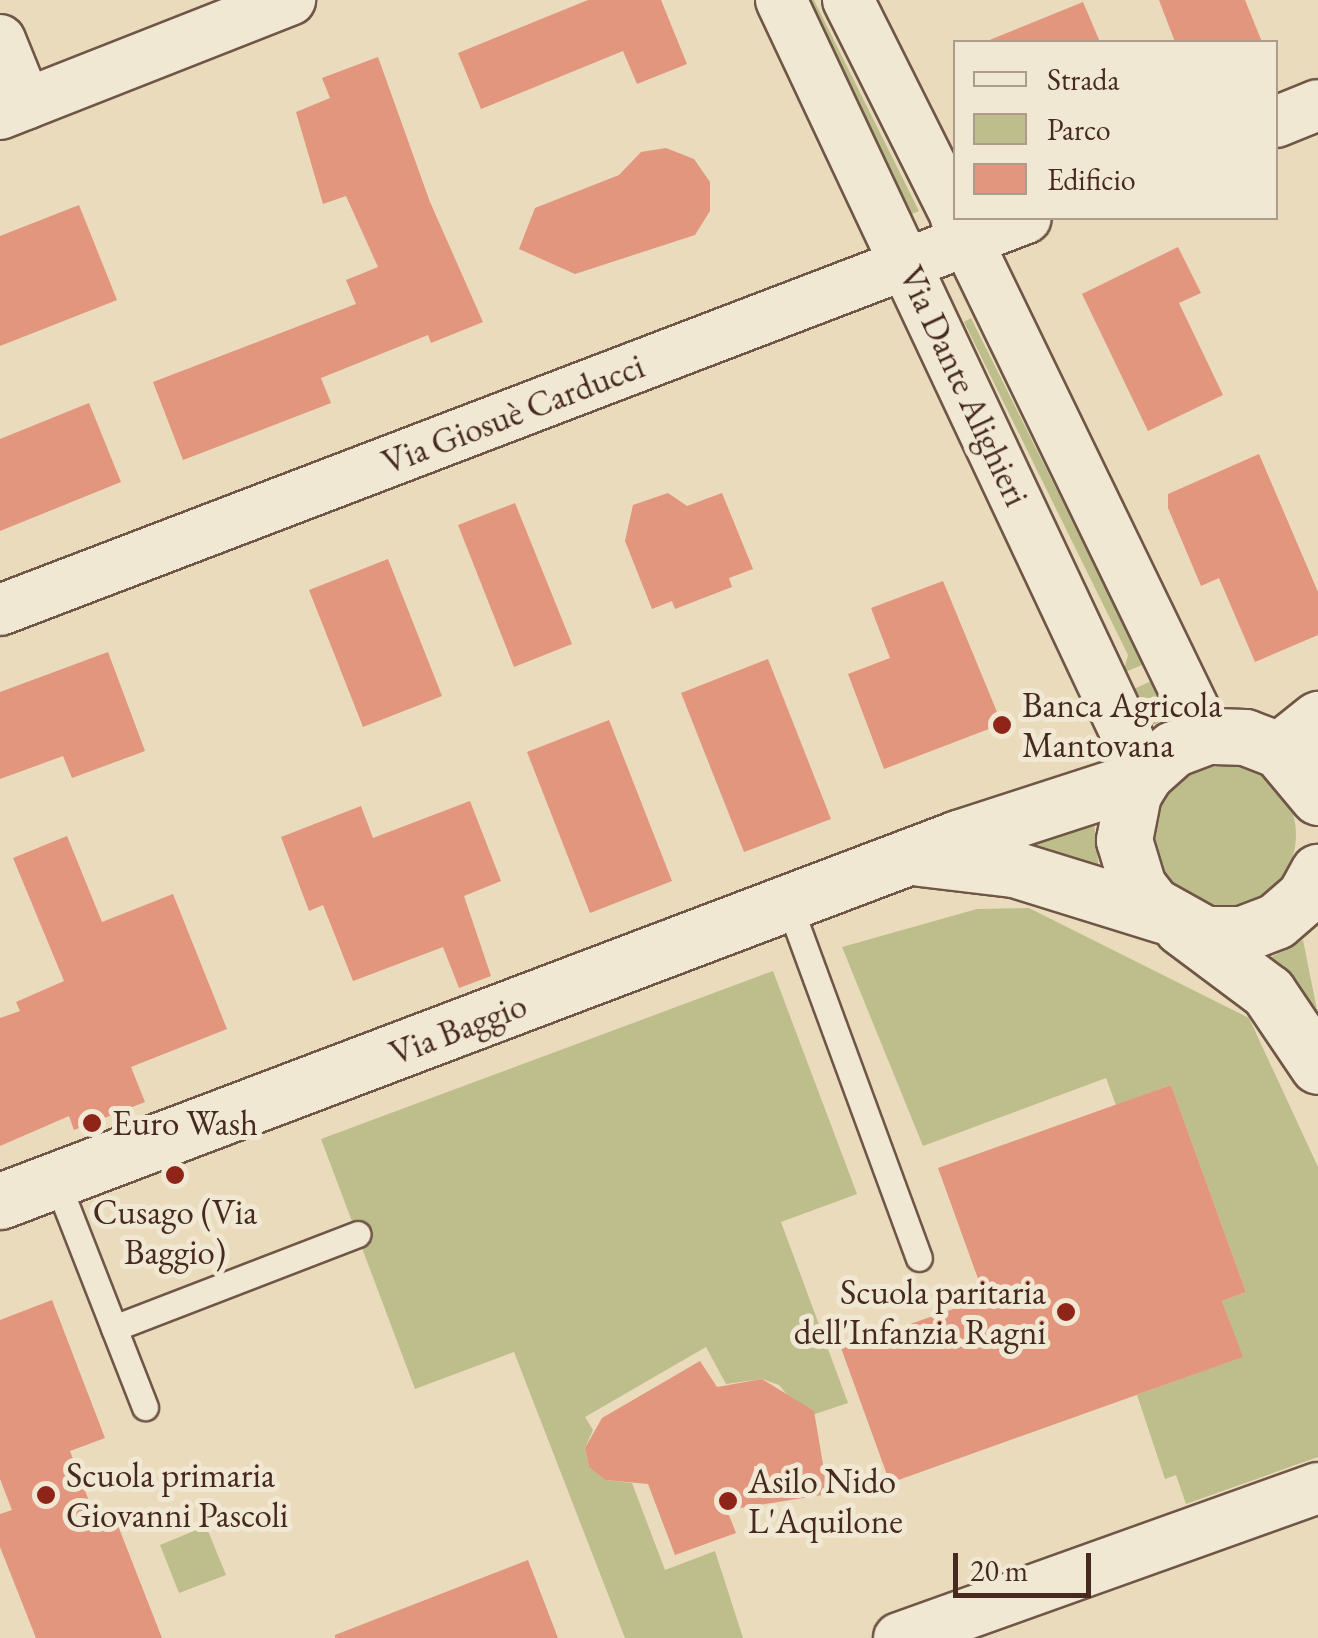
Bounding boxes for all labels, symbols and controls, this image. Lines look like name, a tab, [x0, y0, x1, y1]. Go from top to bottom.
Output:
legend	[953, 40, 1278, 220]
text: Strada	[1047, 60, 1120, 99]
text: Parco	[1047, 110, 1111, 149]
text: Edificio	[1047, 160, 1136, 199]
street label: Via Dante Alighieri	[890, 259, 1038, 513]
street label: Via Giosuè Carducci	[376, 345, 650, 483]
place label: Banca Agricola Mantovana	[1022, 684, 1222, 766]
marker: Banca Agricola Mantovana	[991, 714, 1013, 736]
street label: Via Baggio	[384, 984, 532, 1074]
place label: Euro Wash	[112, 1102, 258, 1144]
marker: Euro Wash	[81, 1112, 103, 1134]
marker: Cusago (Via Baggio)	[164, 1164, 186, 1186]
place label: Cusago (Via Baggio)	[93, 1191, 257, 1273]
place label: Scuola paritaria dell'Infanzia Ragni	[794, 1271, 1046, 1353]
marker: Scuola paritaria dell'Infanzia Ragni	[1055, 1301, 1077, 1323]
place label: Scuola primaria Giovanni Pascoli	[66, 1454, 288, 1536]
place label: Asilo Nido L'Aquilone	[748, 1460, 903, 1542]
marker: Scuola primaria Giovanni Pascoli	[35, 1484, 57, 1506]
marker: Asilo Nido L'Aquilone	[717, 1490, 739, 1512]
scale bar	[958, 1533, 1096, 1595]
text: 20 m	[970, 1551, 1028, 1590]

